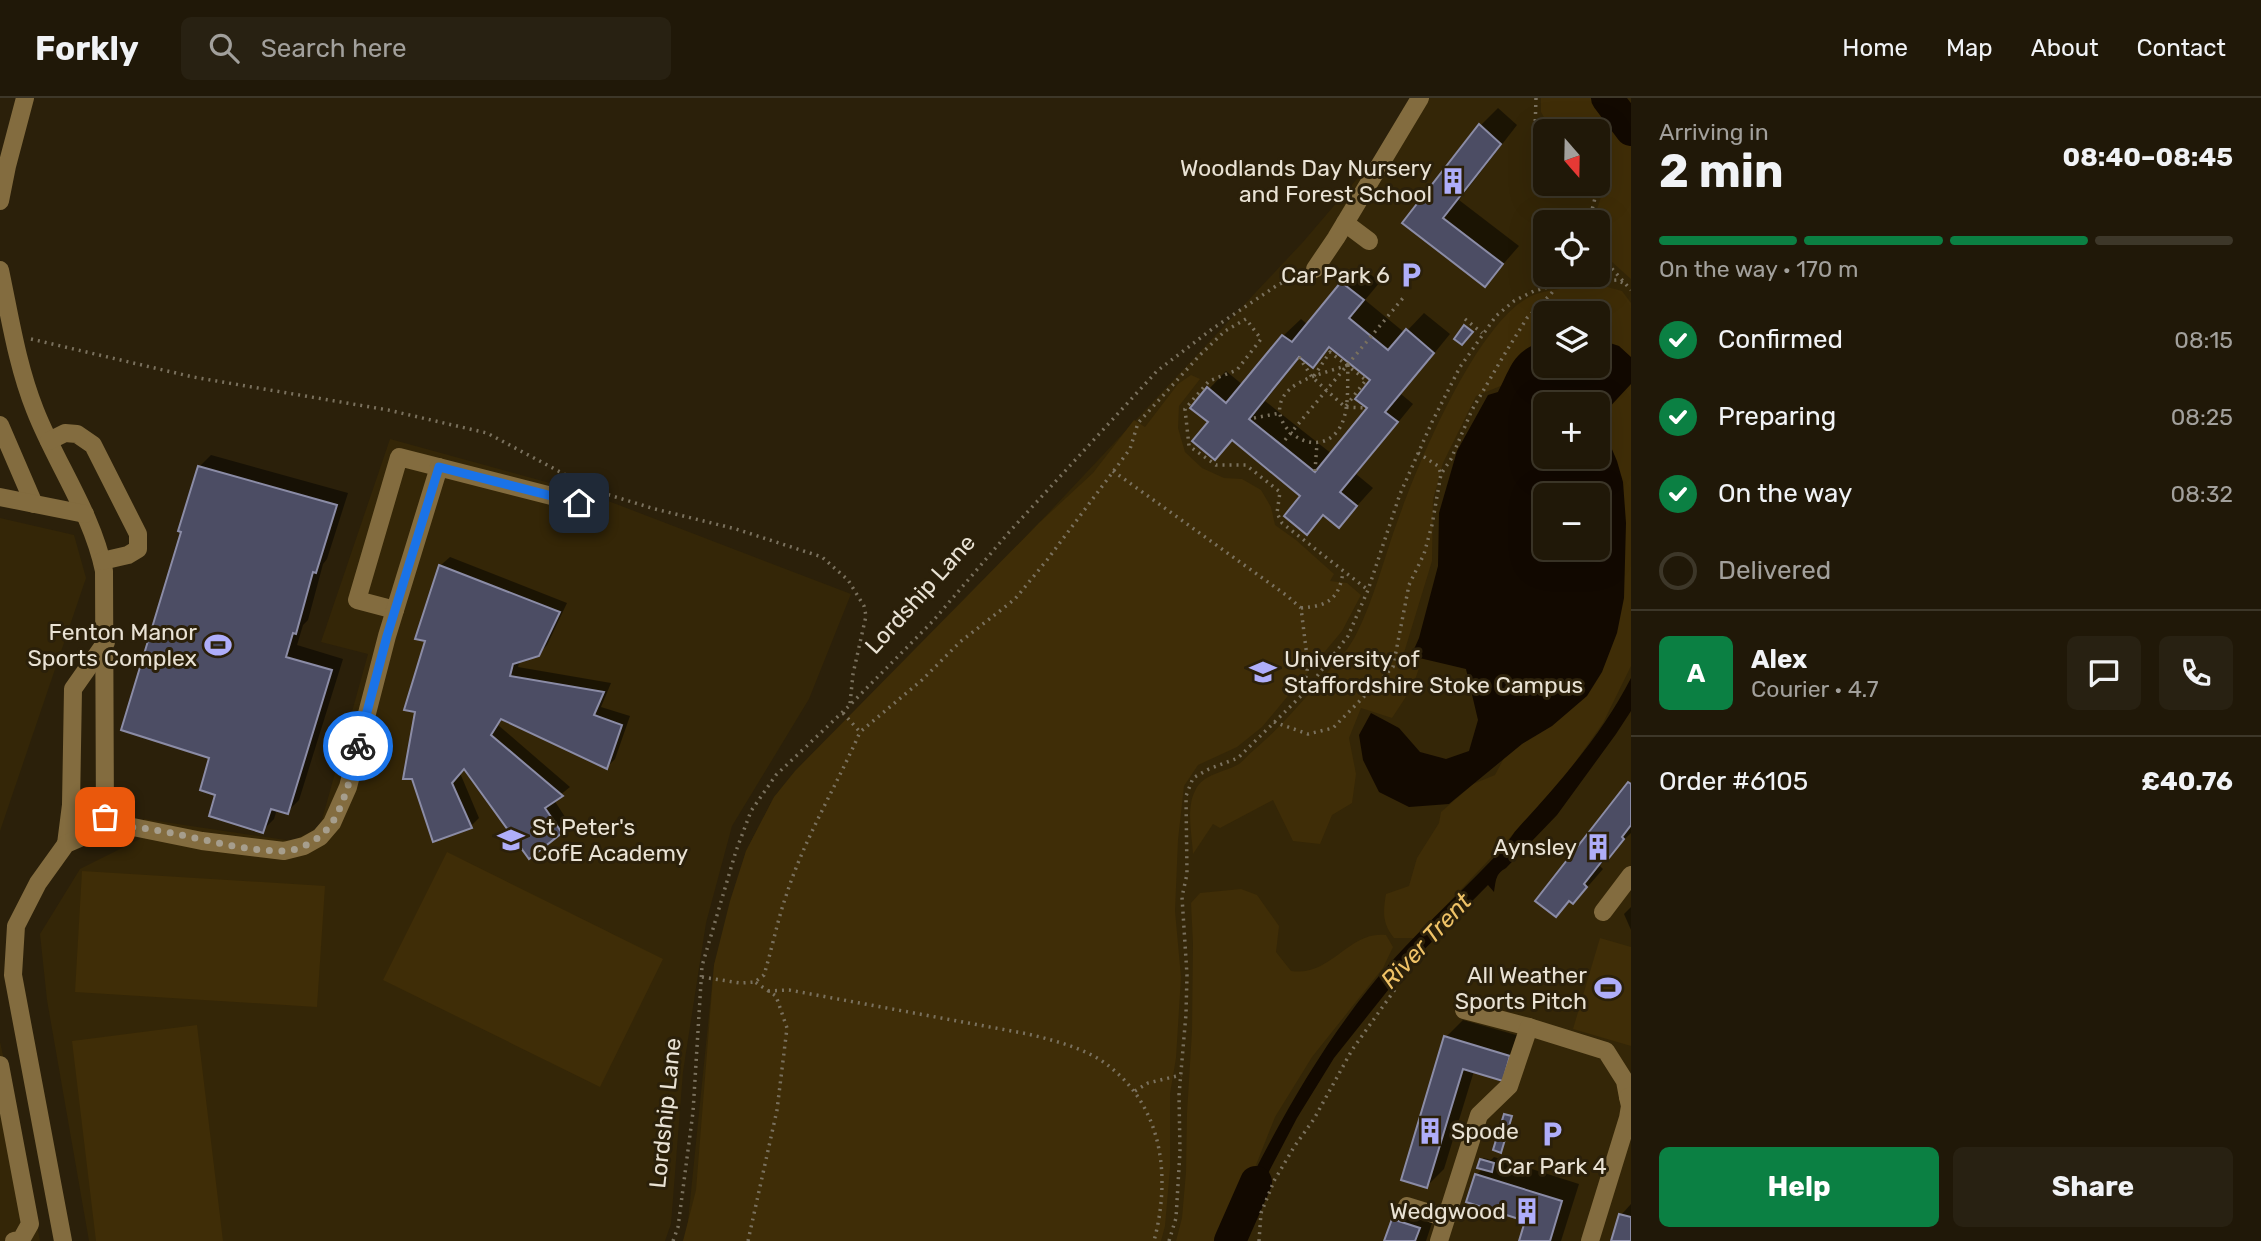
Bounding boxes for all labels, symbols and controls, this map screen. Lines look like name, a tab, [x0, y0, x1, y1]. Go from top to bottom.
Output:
search box	[181, 17, 671, 80]
text: Forkly	[35, 29, 139, 68]
icon: search	[205, 29, 243, 67]
text: Search here	[261, 33, 407, 64]
text: Home	[1842, 34, 1908, 62]
text: Map	[1946, 34, 1993, 62]
text: About	[2031, 34, 2099, 62]
text: Contact	[2137, 34, 2226, 62]
text: Arriving in	[1659, 118, 1769, 146]
north arrow	[1533, 119, 1610, 196]
map controls	[1533, 119, 1610, 560]
text: 08:40–08:45	[2063, 142, 2233, 173]
text: 2 min	[1659, 144, 1784, 199]
place label: Woodlands Day Nursery and Forest School	[1180, 154, 1432, 208]
building icon: Woodlands Day Nursery and Forest School	[1438, 166, 1468, 196]
button: locate	[1533, 210, 1610, 287]
text: On the way · 170 m	[1659, 255, 1858, 283]
parking icon: Car Park 6	[1396, 260, 1426, 290]
place label: Car Park 6	[1281, 261, 1390, 289]
button: layers	[1533, 301, 1610, 378]
icon: check	[1659, 321, 1697, 359]
text: Confirmed	[1718, 324, 1843, 355]
text: 08:15	[2174, 326, 2233, 354]
button: +	[1533, 392, 1610, 469]
icon: check	[1659, 398, 1697, 436]
text: Preparing	[1718, 401, 1836, 432]
text: 08:25	[2171, 403, 2233, 431]
pin	[549, 473, 609, 533]
icon: check	[1659, 475, 1697, 513]
text: On the way	[1718, 478, 1852, 509]
text: 08:32	[2171, 480, 2233, 508]
button: −	[1533, 483, 1610, 560]
icon: home	[560, 484, 598, 522]
street label: Lordship Lane	[859, 528, 981, 660]
text: Delivered	[1718, 555, 1831, 586]
place label: Fenton Manor Sports Complex	[27, 618, 197, 672]
sports icon: Fenton Manor Sports Complex	[203, 630, 233, 660]
button: chat	[2067, 636, 2141, 710]
button: phone	[2159, 636, 2233, 710]
text: Alex	[1751, 644, 1807, 675]
place label: University of Staffordshire Stoke Campus	[1284, 645, 1583, 699]
school or university icon: University of Staffordshire Stoke Campus	[1248, 657, 1278, 687]
text: A	[1687, 658, 1705, 689]
text: Courier · 4.7	[1751, 675, 1878, 703]
courier	[323, 711, 393, 781]
icon: bike	[339, 727, 377, 765]
text: Order #6105	[1659, 766, 1808, 797]
text: £40.76	[2141, 766, 2233, 797]
pin	[75, 787, 135, 847]
icon: bag	[86, 798, 124, 836]
place label: St Peter's CofE Academy	[532, 813, 688, 867]
school or university icon: St Peter's CofE Academy	[496, 825, 526, 855]
building icon: Aynsley	[1583, 832, 1613, 862]
place label: Aynsley	[1493, 833, 1577, 861]
water label: River Trent	[1375, 887, 1478, 994]
place label: All Weather Sports Pitch	[1455, 961, 1587, 1015]
sports icon: All Weather Sports Pitch	[1593, 973, 1623, 1003]
street label: Lordship Lane	[643, 1036, 687, 1190]
building icon: Spode	[1415, 1116, 1445, 1146]
place label: Spode	[1451, 1117, 1519, 1145]
parking icon: Car Park 4	[1537, 1119, 1567, 1149]
button: Help	[1659, 1147, 1939, 1227]
button: Share	[1953, 1147, 2233, 1227]
place label: Car Park 4	[1497, 1152, 1607, 1180]
building icon: Wedgwood	[1512, 1196, 1542, 1226]
place label: Wedgwood	[1390, 1197, 1506, 1225]

